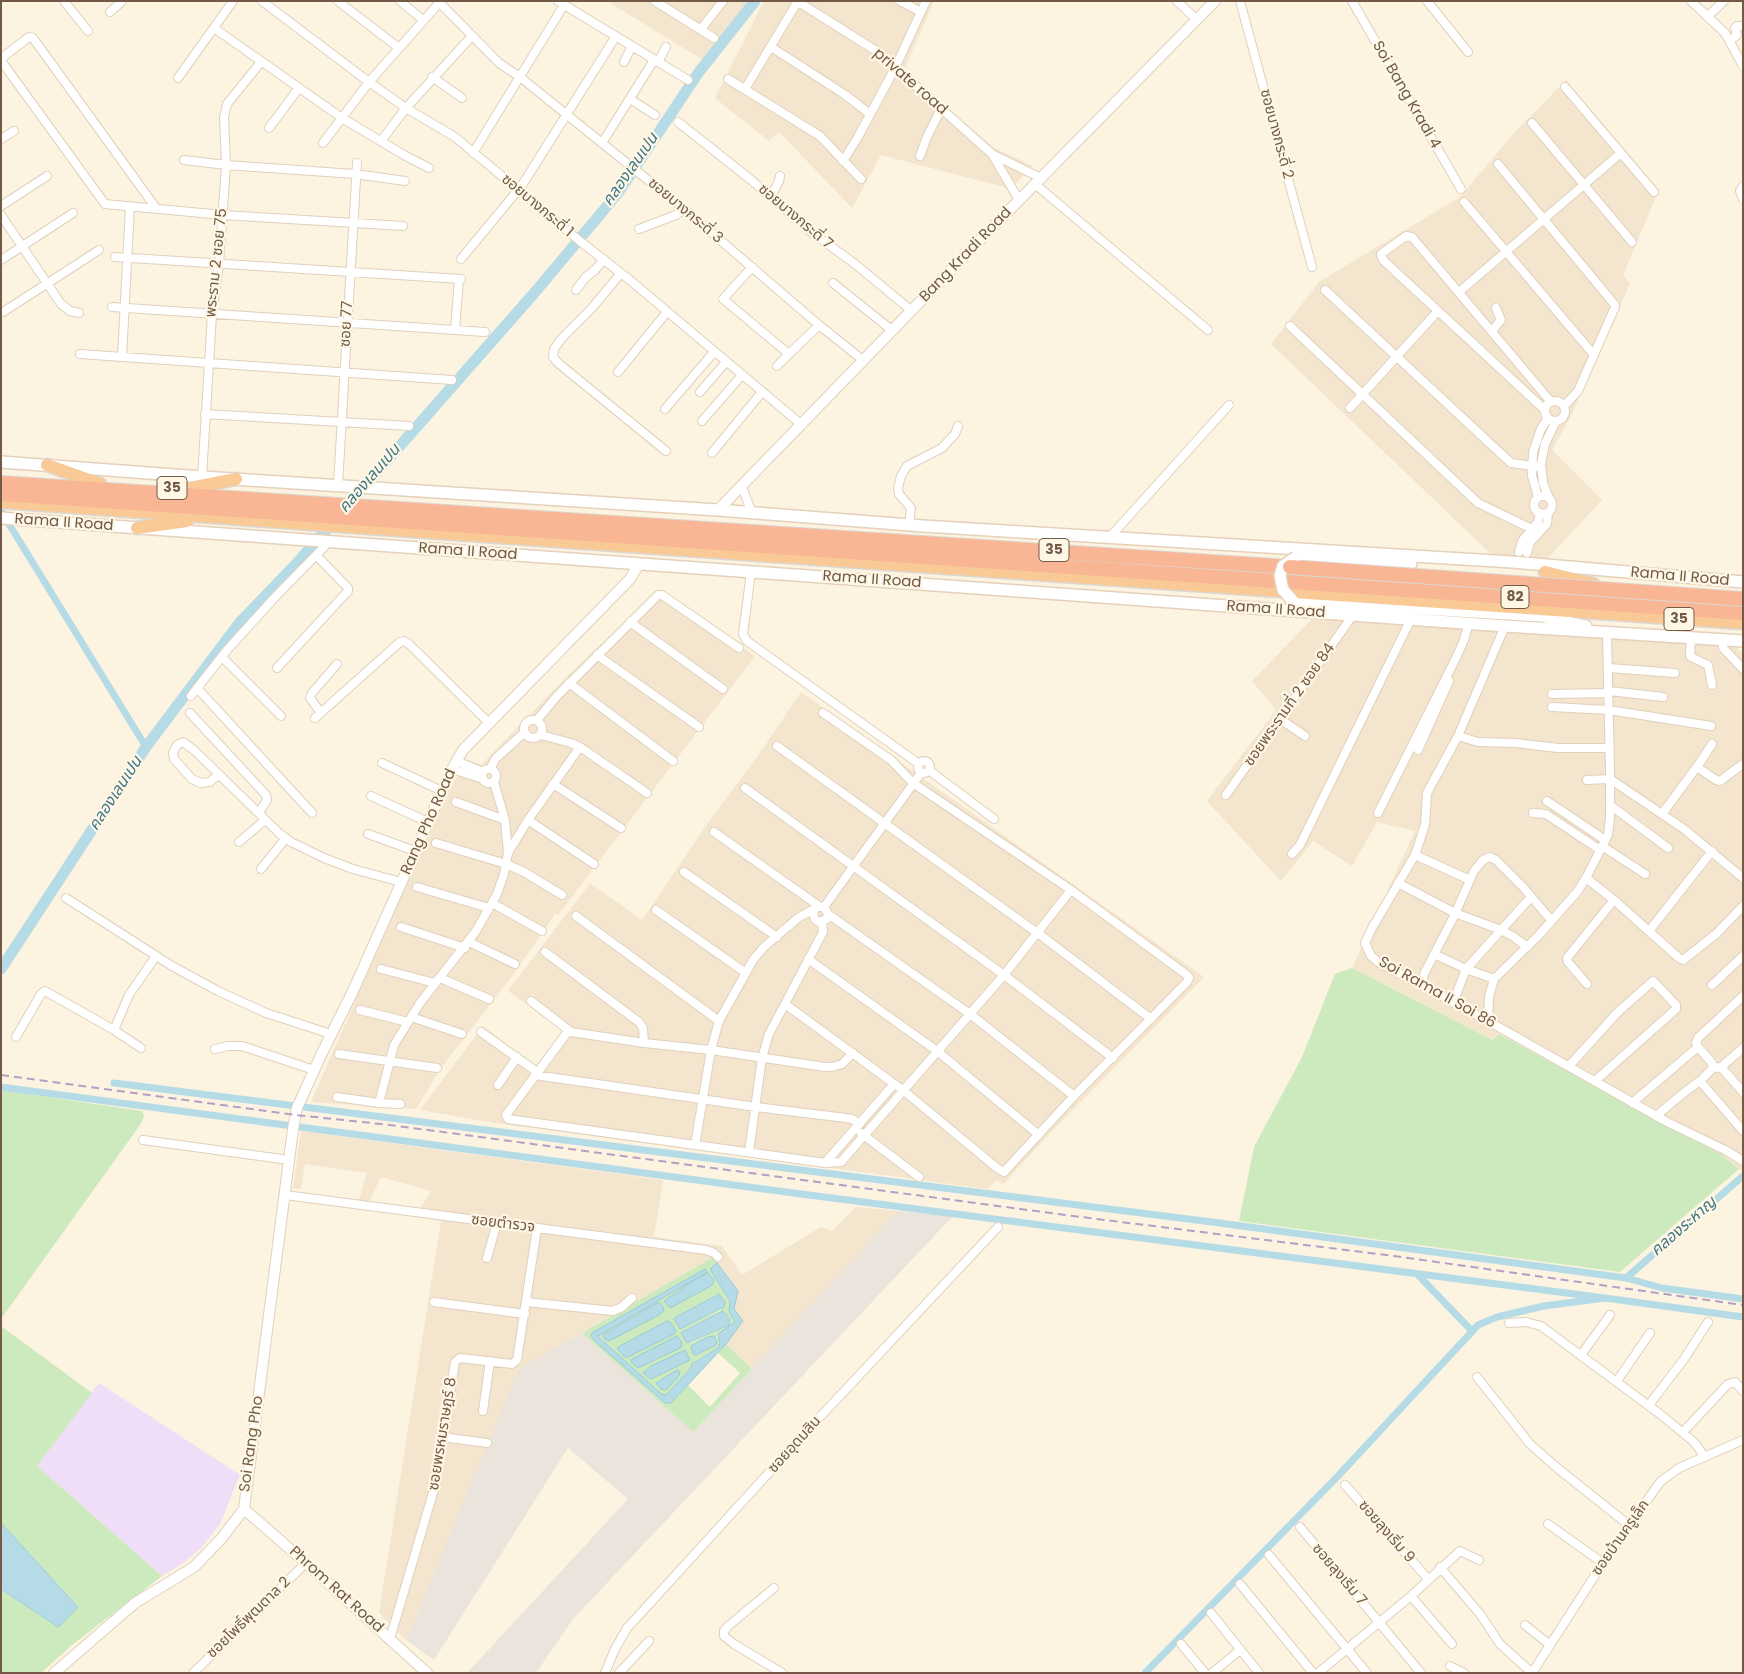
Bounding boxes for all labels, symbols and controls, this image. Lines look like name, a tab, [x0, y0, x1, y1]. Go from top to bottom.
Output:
street label: Soi Bang Kradi 4	[1368, 38, 1444, 152]
street label: private road	[869, 45, 951, 119]
street label: ซอยบางกระดี่ 2	[1255, 87, 1297, 181]
water label: คลองเลนเปน	[599, 130, 663, 210]
street label: ซอยบางกระดี่ 1	[497, 171, 577, 241]
street label: ซอยบางกระดี่ 3	[644, 174, 726, 248]
street label: ซอยบางกระดี่ 7	[754, 181, 836, 253]
street label: Bang Kradi Road	[916, 204, 1016, 306]
street label: พระราม 2 ซอย 75	[202, 208, 232, 318]
street label: ซอย 77	[337, 300, 357, 348]
water label: คลองเลนเปน	[335, 441, 405, 517]
road number: 35	[157, 476, 187, 499]
street label: Rama II Road	[14, 511, 114, 535]
road number: 35	[1039, 538, 1069, 562]
street label: Rama II Road	[418, 540, 518, 564]
street label: Rama II Road	[1630, 564, 1730, 590]
street label: Rama II Road	[822, 568, 922, 592]
road number: 82	[1501, 586, 1529, 608]
street label: Rama II Road	[1226, 598, 1326, 622]
road number: 35	[1664, 608, 1694, 630]
street label: ซอยพระรามที่ 2 ซอย 84	[1241, 640, 1339, 770]
water label: คลองเลนเปน	[85, 753, 147, 835]
street label: Rang Pho Road	[398, 766, 460, 878]
street label: Soi Rama II Soi 86	[1375, 953, 1499, 1033]
water label: คลองระหาญ	[1647, 1193, 1721, 1261]
street label: ซอยตำรวจ	[470, 1211, 536, 1237]
street label: ซอยพรหมราษฎร์ 8	[425, 1376, 461, 1492]
street label: Soi Rang Pho	[236, 1395, 268, 1493]
street label: ซอยอุดมสิน	[765, 1413, 825, 1477]
street label: ซอยลุงเริ่ม 9	[1354, 1497, 1418, 1567]
street label: ซอยบ้านครูเล็ก	[1588, 1497, 1654, 1579]
street label: ซอยลุงเริ่ม 7	[1308, 1540, 1370, 1610]
street label: Phrom Rat Road	[285, 1543, 387, 1637]
street label: ซอยโพธิ์พุฒตาล 2	[203, 1573, 295, 1663]

